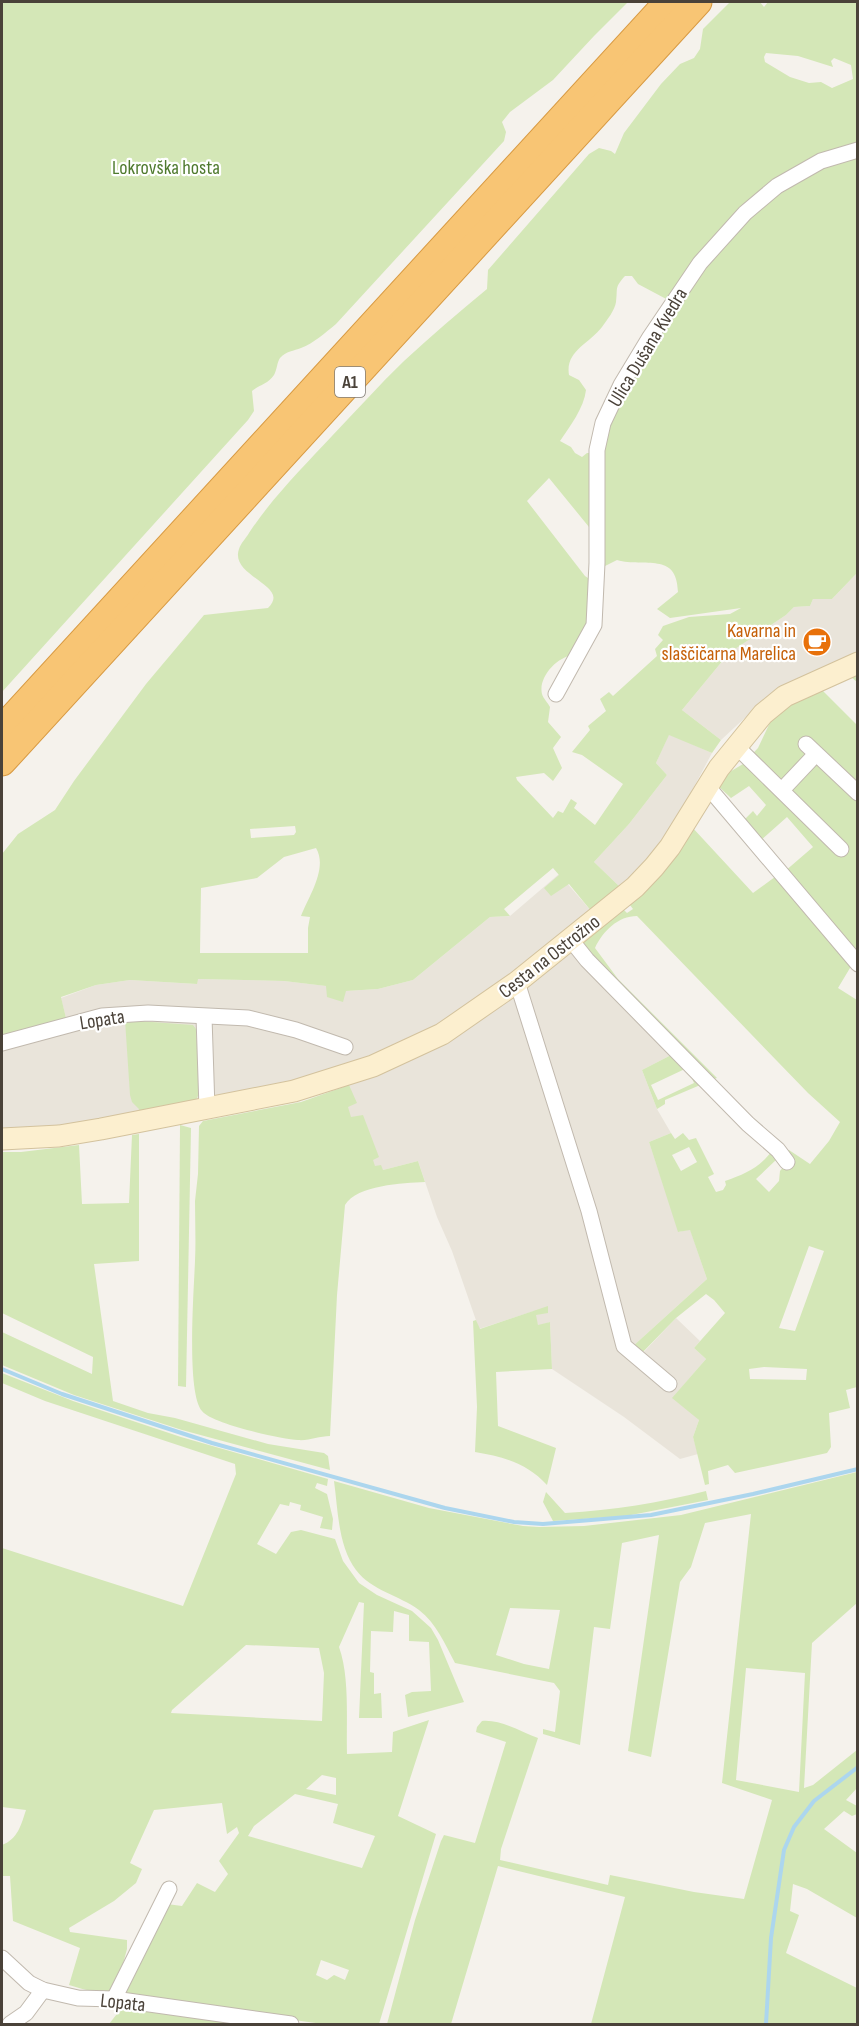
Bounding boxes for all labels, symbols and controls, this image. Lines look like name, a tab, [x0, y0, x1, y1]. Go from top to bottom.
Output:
park label: Lokrovška hosta	[112, 156, 220, 180]
street label: Ulica Dušana Kvedra	[603, 284, 693, 411]
road number: A1	[335, 367, 365, 397]
place label: Kavarna in slaščičarna Marelica	[662, 619, 796, 666]
cafe icon: Kavarna in slaščičarna Marelica	[801, 626, 833, 658]
street label: Cesta na Ostrožno	[494, 910, 605, 1004]
street label: Lopata	[78, 1005, 126, 1035]
street label: Lopata	[99, 1989, 147, 2017]

